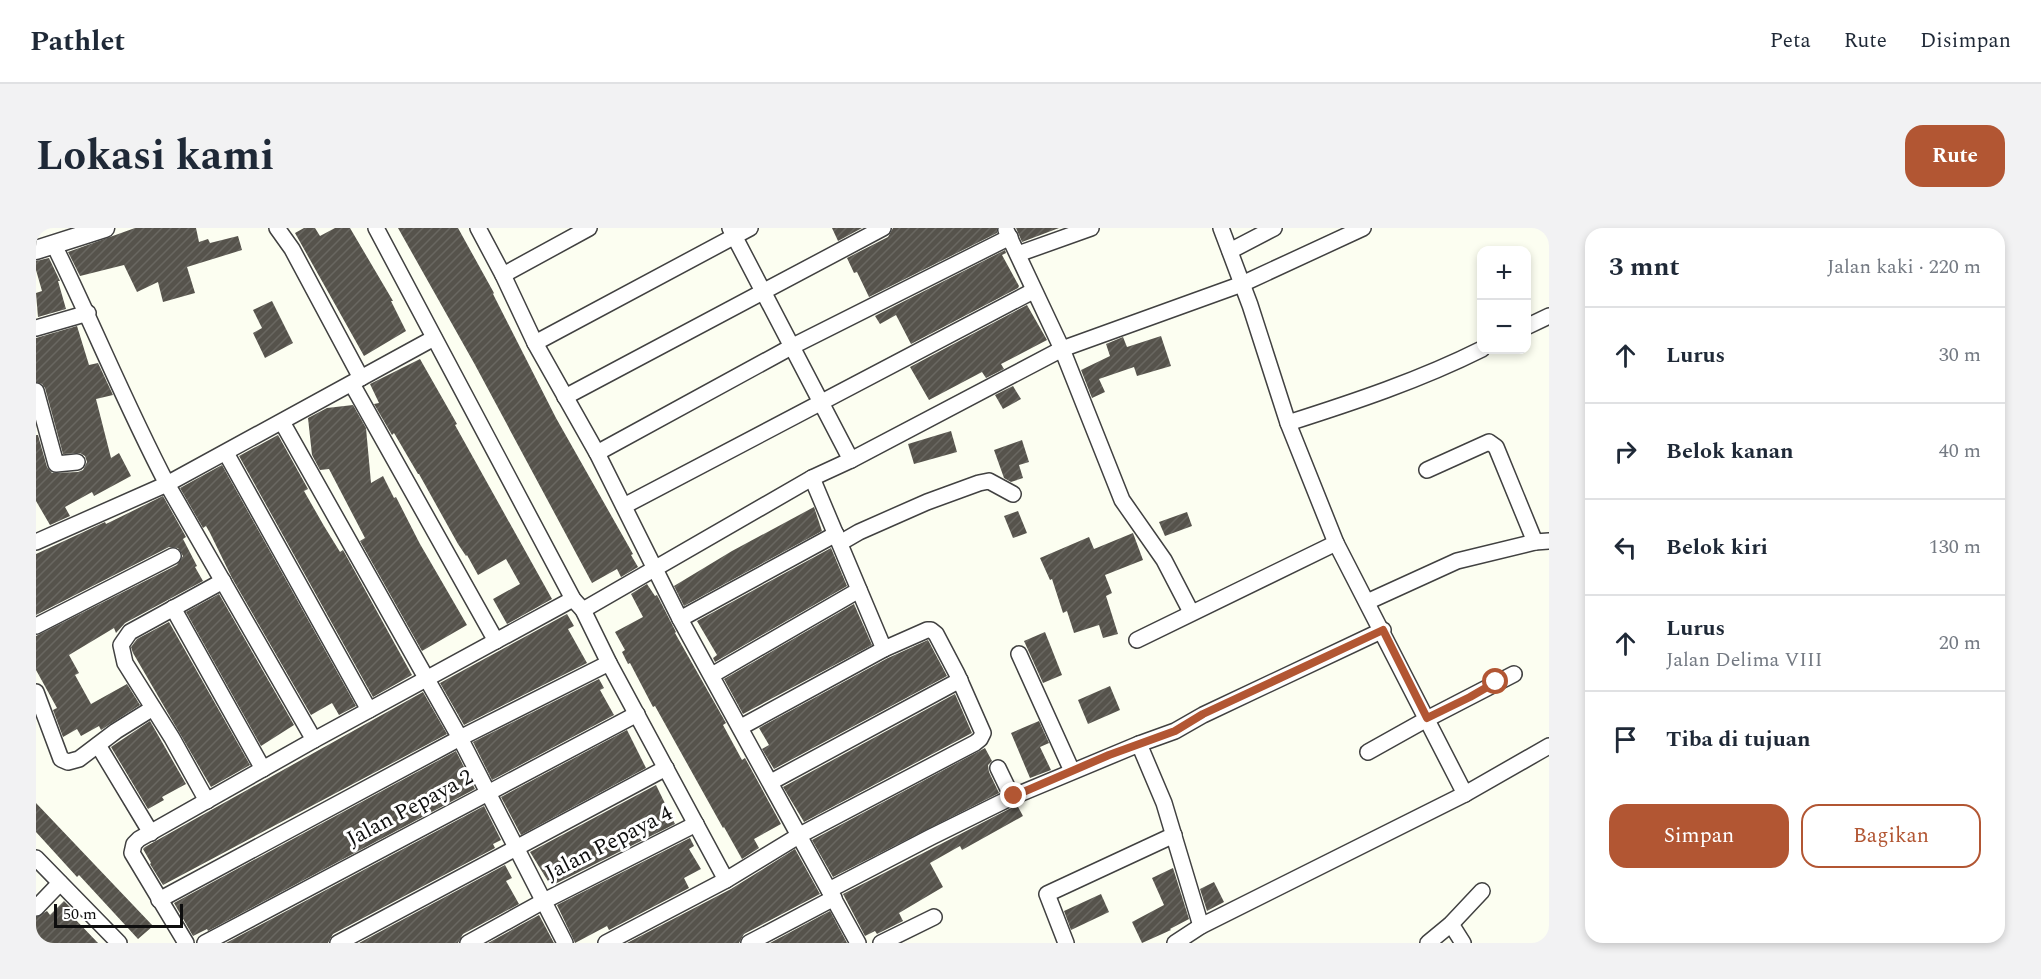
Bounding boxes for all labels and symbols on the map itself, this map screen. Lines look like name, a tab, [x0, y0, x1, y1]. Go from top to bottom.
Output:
route start	[1482, 668, 1508, 694]
street label: Jalan Pepaya 2	[341, 761, 479, 855]
route end	[1000, 782, 1026, 808]
street label: Jalan Pepaya 4	[539, 797, 679, 889]
scale bar	[54, 901, 183, 928]

